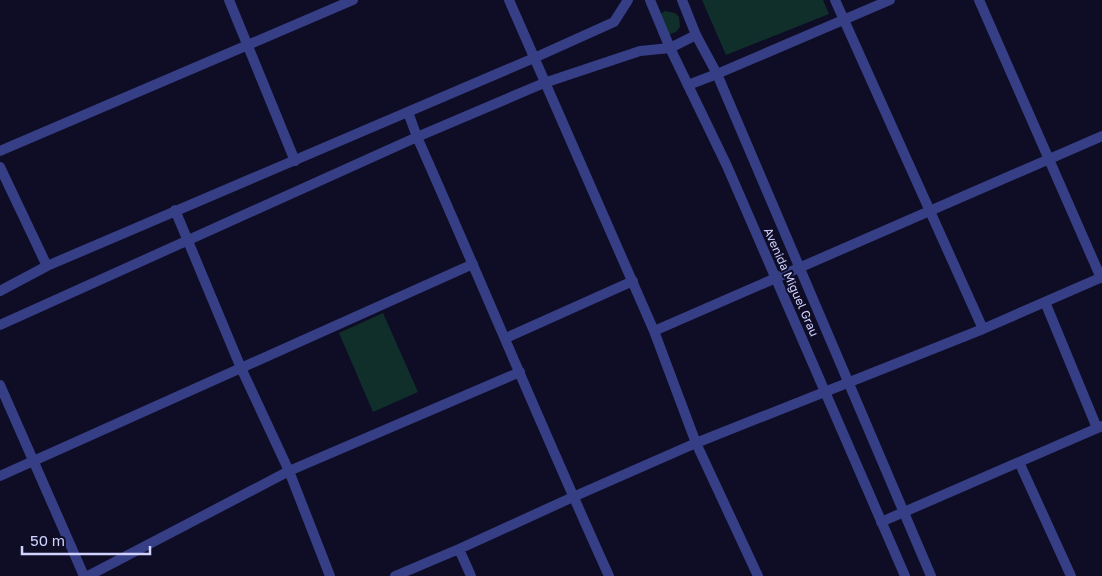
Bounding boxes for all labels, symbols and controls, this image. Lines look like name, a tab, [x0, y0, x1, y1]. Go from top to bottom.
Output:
street label: Avenida Miguel Grau	[761, 225, 822, 339]
scale bar	[22, 524, 150, 556]
text: 50 m	[30, 531, 65, 549]

